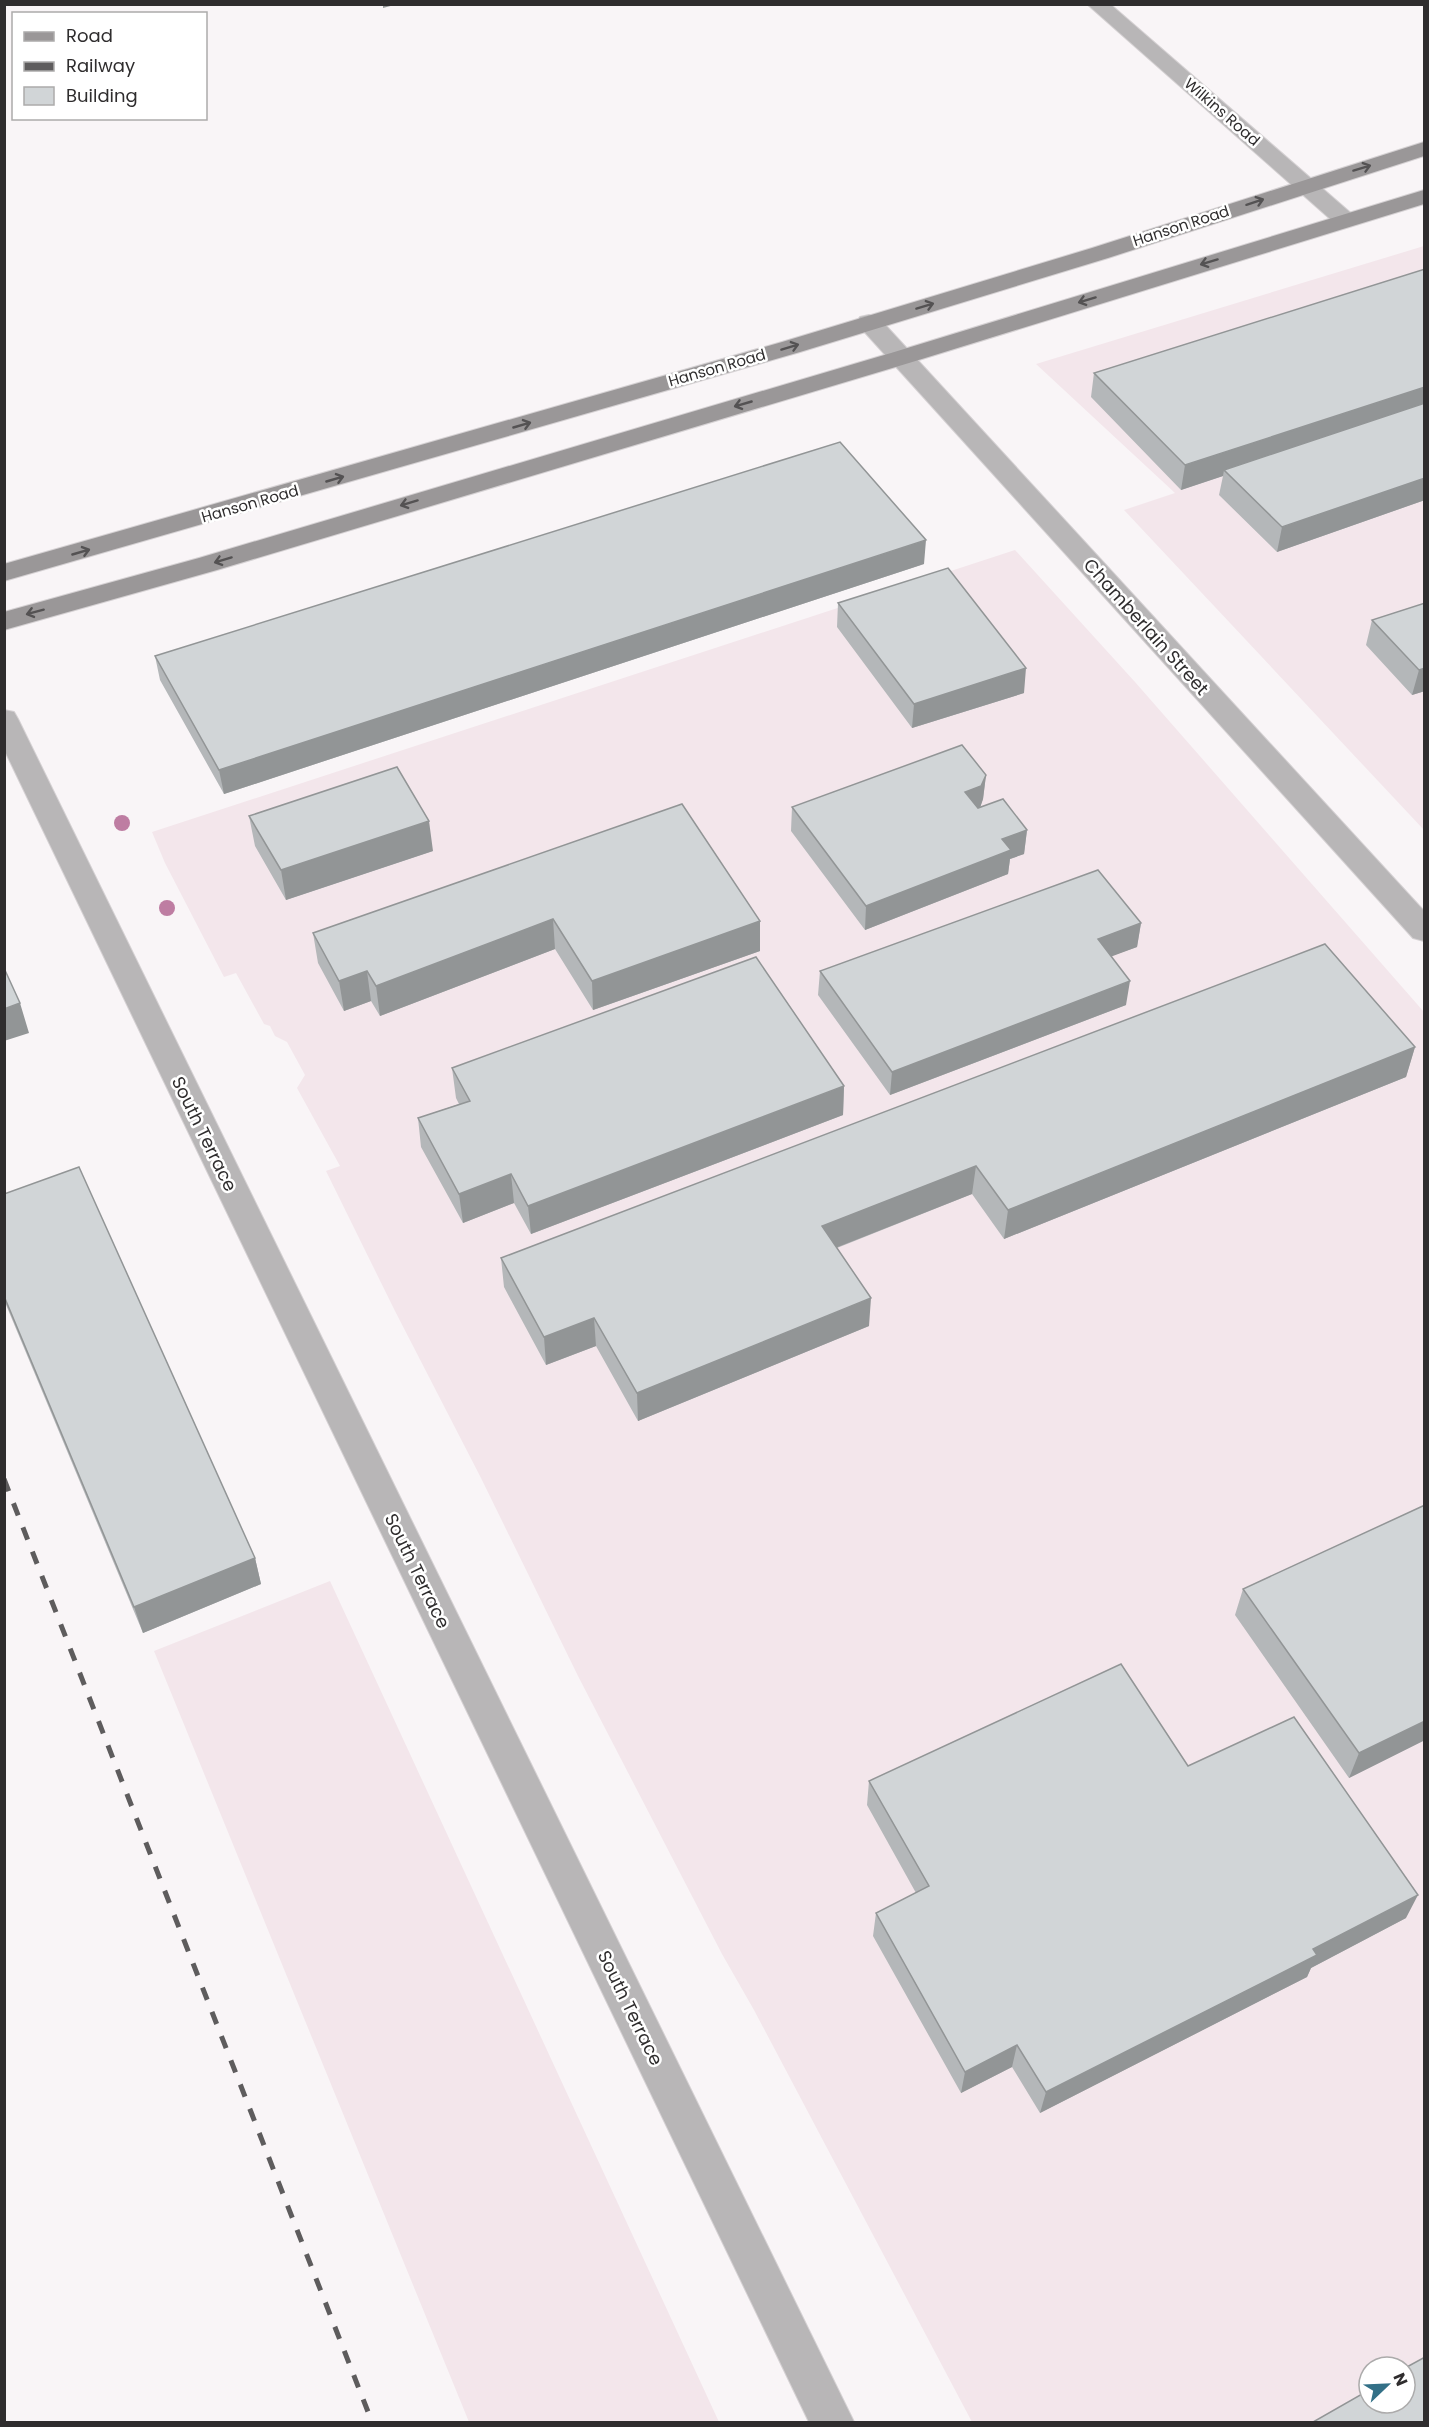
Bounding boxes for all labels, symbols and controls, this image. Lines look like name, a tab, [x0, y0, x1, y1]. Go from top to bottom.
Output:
legend	[12, 12, 207, 120]
text: Road	[66, 23, 113, 48]
text: Railway	[66, 53, 135, 78]
street label: Wilkins Road	[1180, 73, 1265, 150]
text: Building	[66, 83, 138, 108]
one-way arrow	[1352, 162, 1371, 173]
one-way arrow	[1245, 196, 1264, 207]
street label: Hanson Road	[1130, 200, 1232, 251]
one-way arrow	[1200, 257, 1219, 268]
one-way arrow	[1078, 295, 1097, 306]
one-way arrow	[915, 299, 934, 310]
one-way arrow	[780, 341, 799, 352]
street label: Hanson Road	[666, 344, 768, 391]
one-way arrow	[734, 399, 753, 410]
one-way arrow	[513, 419, 532, 430]
one-way arrow	[325, 473, 344, 484]
street label: Hanson Road	[199, 480, 301, 527]
one-way arrow	[400, 498, 419, 509]
one-way arrow	[71, 546, 90, 557]
street label: Chamberlain Street	[1078, 553, 1215, 701]
one-way arrow	[214, 555, 233, 566]
one-way arrow	[26, 607, 45, 619]
street label: South Terrace	[166, 1072, 243, 1195]
street label: South Terrace	[379, 1509, 456, 1632]
street label: South Terrace	[592, 1946, 669, 2069]
north arrow	[1357, 2355, 1417, 2415]
text: N	[1387, 2369, 1413, 2389]

